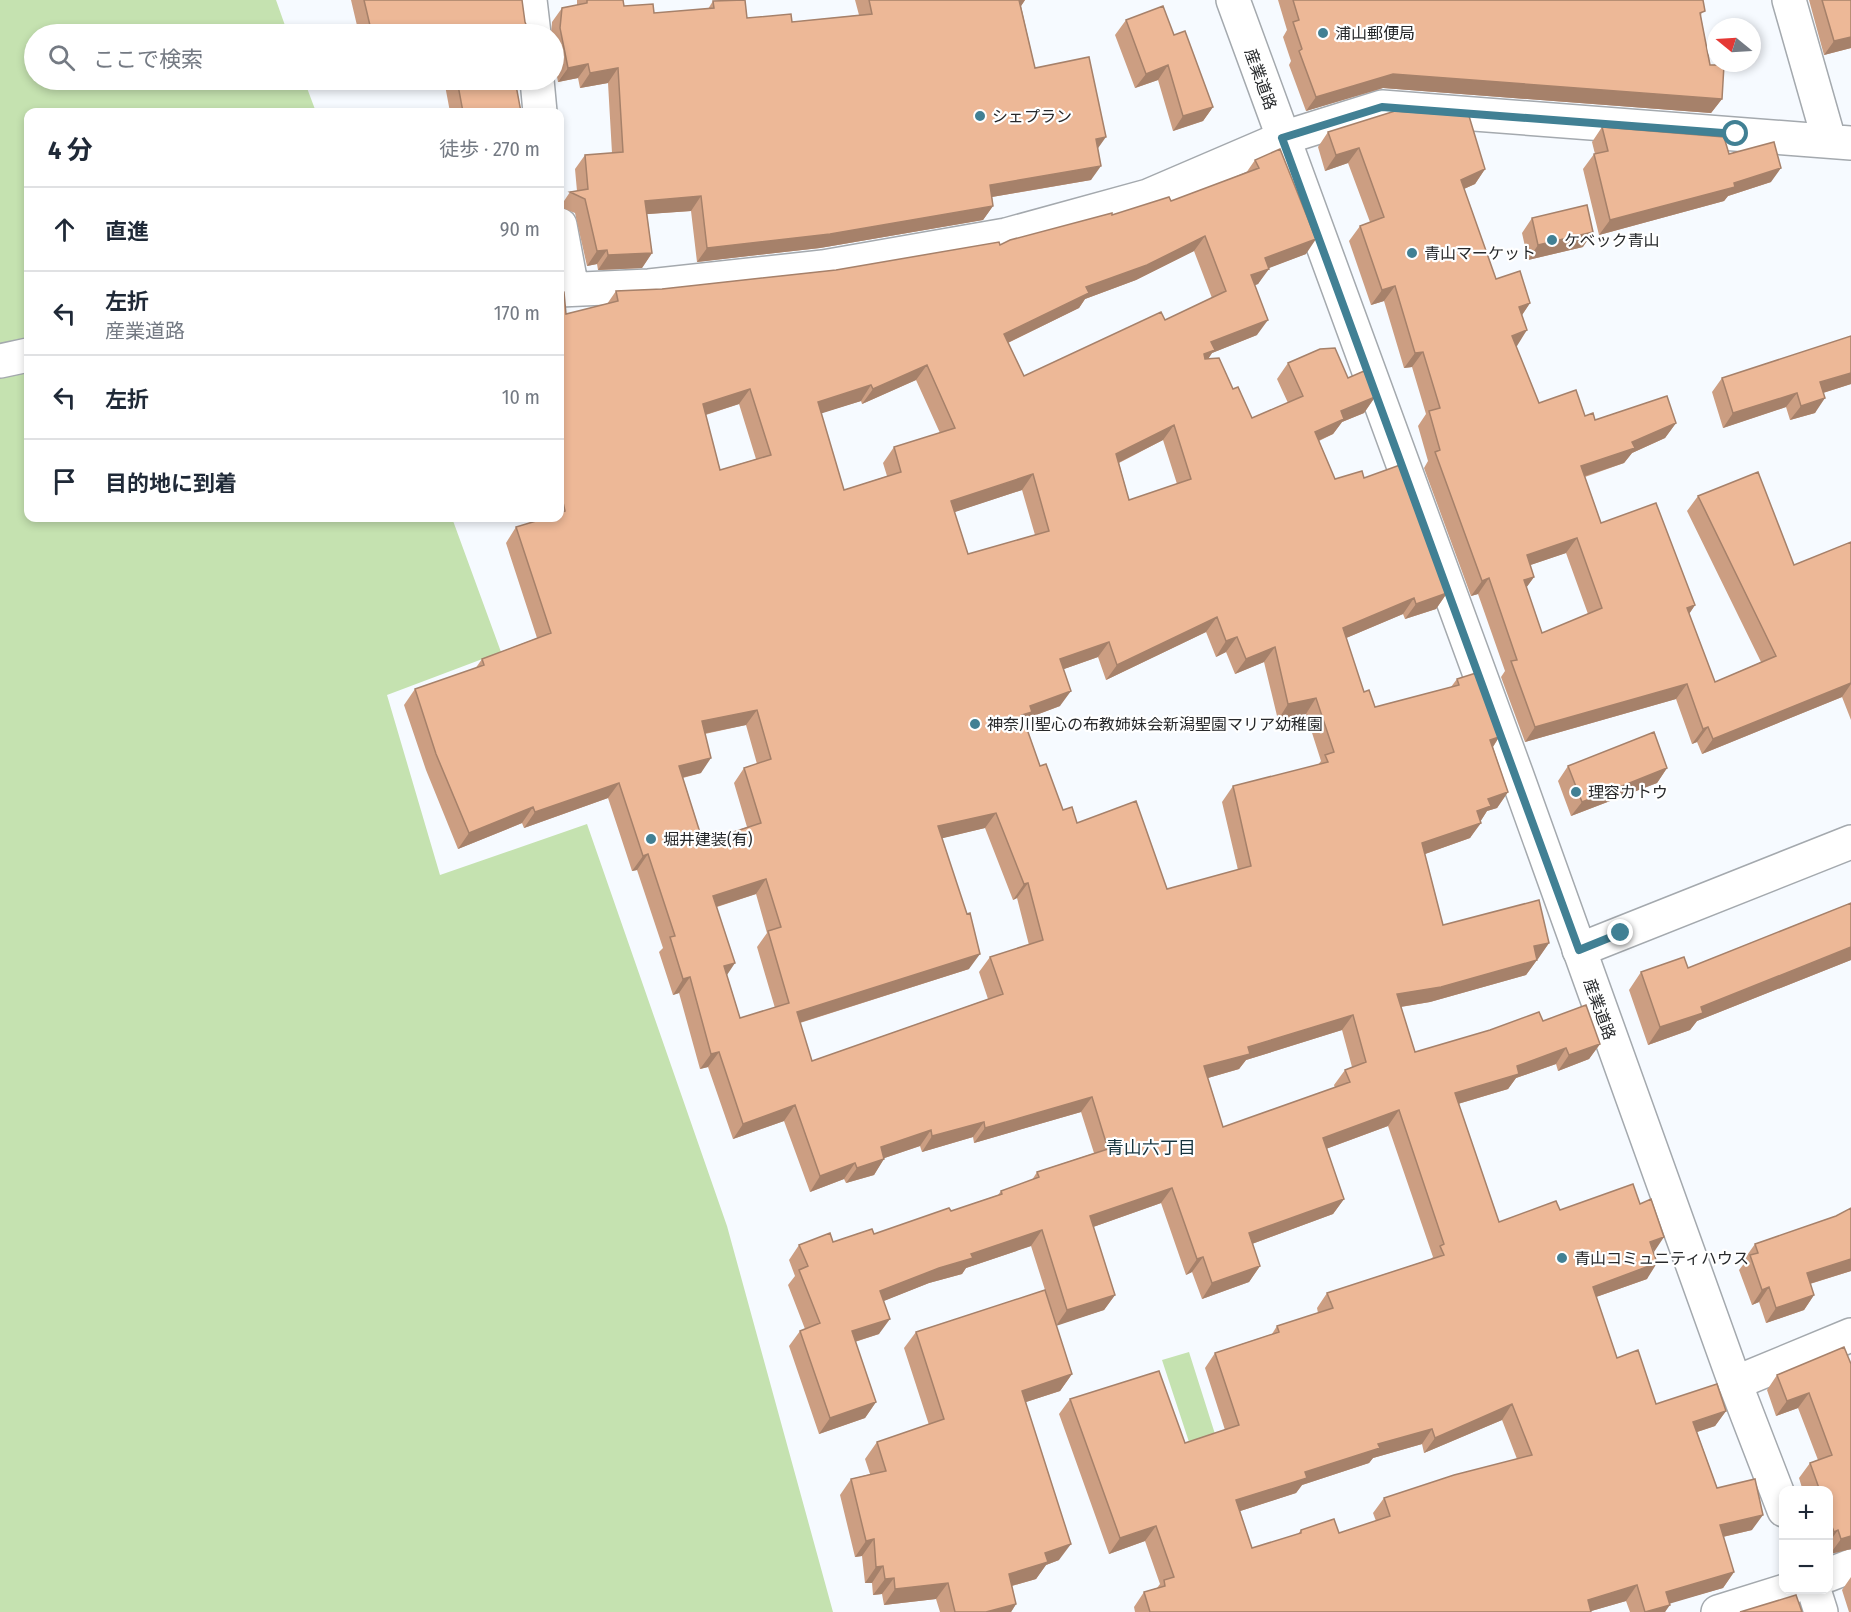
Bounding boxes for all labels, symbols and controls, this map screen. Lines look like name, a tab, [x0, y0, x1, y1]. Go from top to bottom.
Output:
north arrow	[1707, 18, 1761, 72]
search box	[24, 24, 564, 90]
place label: 浦山郵便局	[1335, 24, 1415, 43]
marker: 浦山郵便局	[1316, 26, 1330, 40]
icon: search	[45, 41, 78, 74]
text: ここで検索	[93, 46, 203, 73]
street label: 産業道路	[1241, 46, 1280, 112]
place label: シェプラン	[992, 107, 1072, 126]
marker: シェプラン	[973, 109, 987, 123]
route start	[1722, 120, 1748, 146]
text: 4 分	[48, 135, 93, 166]
text: 徒歩 · 270 m	[439, 137, 540, 161]
icon: ahead	[48, 213, 81, 246]
text: 90 m	[500, 217, 540, 241]
text: 直進	[105, 218, 149, 245]
place label: ケベック青山	[1564, 231, 1660, 250]
marker: ケベック青山	[1545, 233, 1559, 247]
place label: 青山マーケット	[1424, 244, 1536, 263]
marker: 青山マーケット	[1405, 246, 1419, 260]
text: 左折	[105, 288, 149, 315]
icon: left	[48, 297, 81, 330]
text: 170 m	[494, 301, 540, 325]
text: 産業道路	[105, 319, 185, 343]
icon: left	[48, 381, 81, 414]
text: 10 m	[502, 385, 540, 409]
text: 左折	[105, 386, 149, 413]
icon: arrive	[48, 465, 81, 498]
text: 目的地に到着	[105, 470, 237, 497]
place label: 神奈川聖心の布教姉妹会新潟聖園マリア幼稚園	[987, 715, 1323, 734]
marker: 神奈川聖心の布教姉妹会新潟聖園マリア幼稚園	[968, 717, 982, 731]
place label: 理容カトウ	[1588, 783, 1668, 802]
marker: 理容カトウ	[1569, 785, 1583, 799]
place label: 堀井建装(有)	[663, 830, 753, 849]
marker: 堀井建装(有)	[644, 832, 658, 846]
route end	[1607, 919, 1633, 945]
street label: 産業道路	[1580, 976, 1619, 1042]
district label: 青山六丁目	[1106, 1137, 1196, 1159]
place label: 青山コミュニティハウス	[1574, 1249, 1749, 1268]
marker: 青山コミュニティハウス	[1555, 1251, 1569, 1265]
map controls	[1779, 1486, 1833, 1594]
button: +	[1779, 1486, 1833, 1540]
button: −	[1779, 1540, 1833, 1594]

